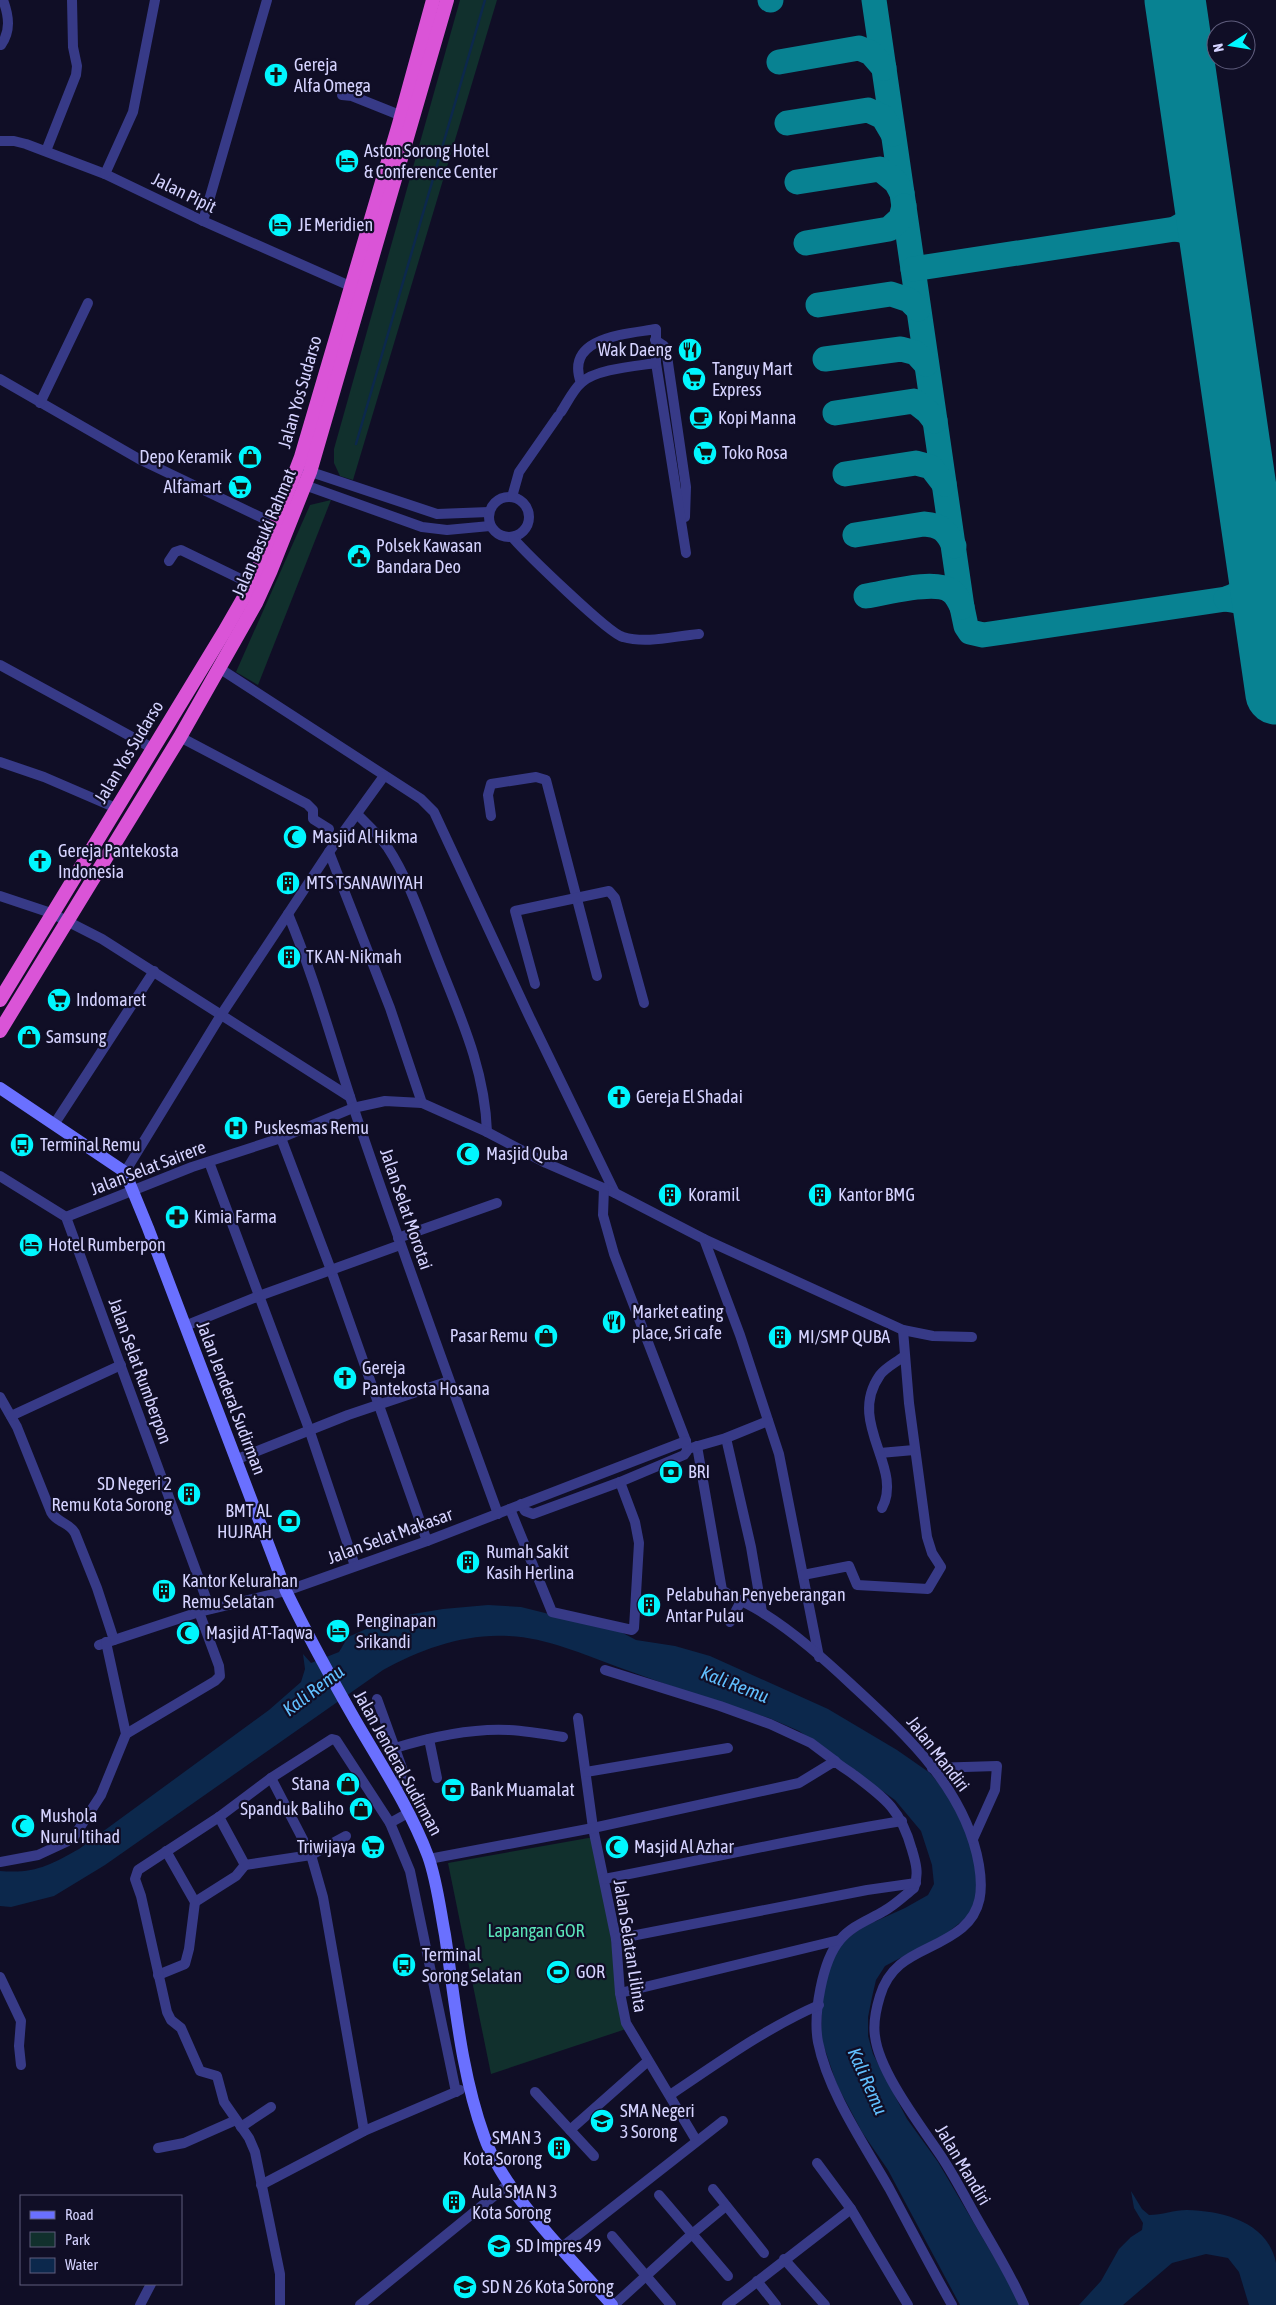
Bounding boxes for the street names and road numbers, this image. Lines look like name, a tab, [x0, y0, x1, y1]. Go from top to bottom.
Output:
street label: Jalan Pipit	[149, 168, 220, 217]
street label: Jalan Yos Sudarso	[273, 333, 326, 450]
street label: Jalan Basuki Rahmat	[227, 466, 300, 600]
street label: Jalan Yos Sudarso	[90, 697, 167, 807]
street label: Jalan Selat Sairere	[87, 1136, 209, 1199]
street label: Jalan Selat Morotai	[376, 1145, 437, 1272]
street label: Jalan Selat Rumberpon	[104, 1295, 177, 1446]
street label: Jalan Jenderal Sudirman	[193, 1318, 270, 1478]
street label: Jalan Selat Makasar	[324, 1503, 456, 1568]
street label: Jalan Jenderal Sudirman	[350, 1687, 447, 1839]
street label: Jalan Mandiri	[902, 1712, 974, 1796]
street label: Jalan Selatan Lilinta	[610, 1878, 651, 2014]
street label: Jalan Mandiri	[931, 2121, 996, 2209]

